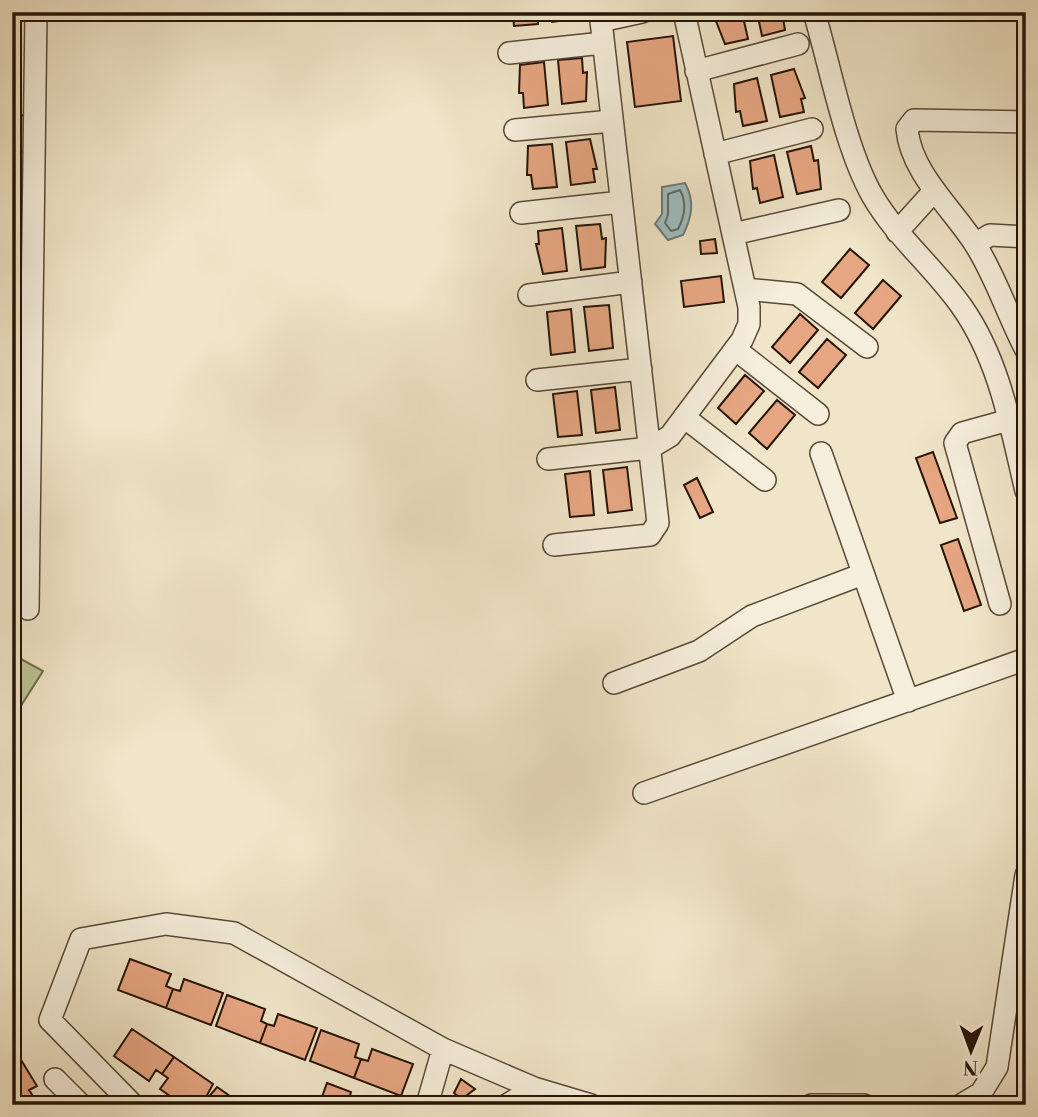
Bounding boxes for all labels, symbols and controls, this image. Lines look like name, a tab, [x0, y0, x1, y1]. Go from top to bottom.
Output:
north arrow	[936, 1016, 1006, 1086]
text: N	[963, 1055, 978, 1079]

